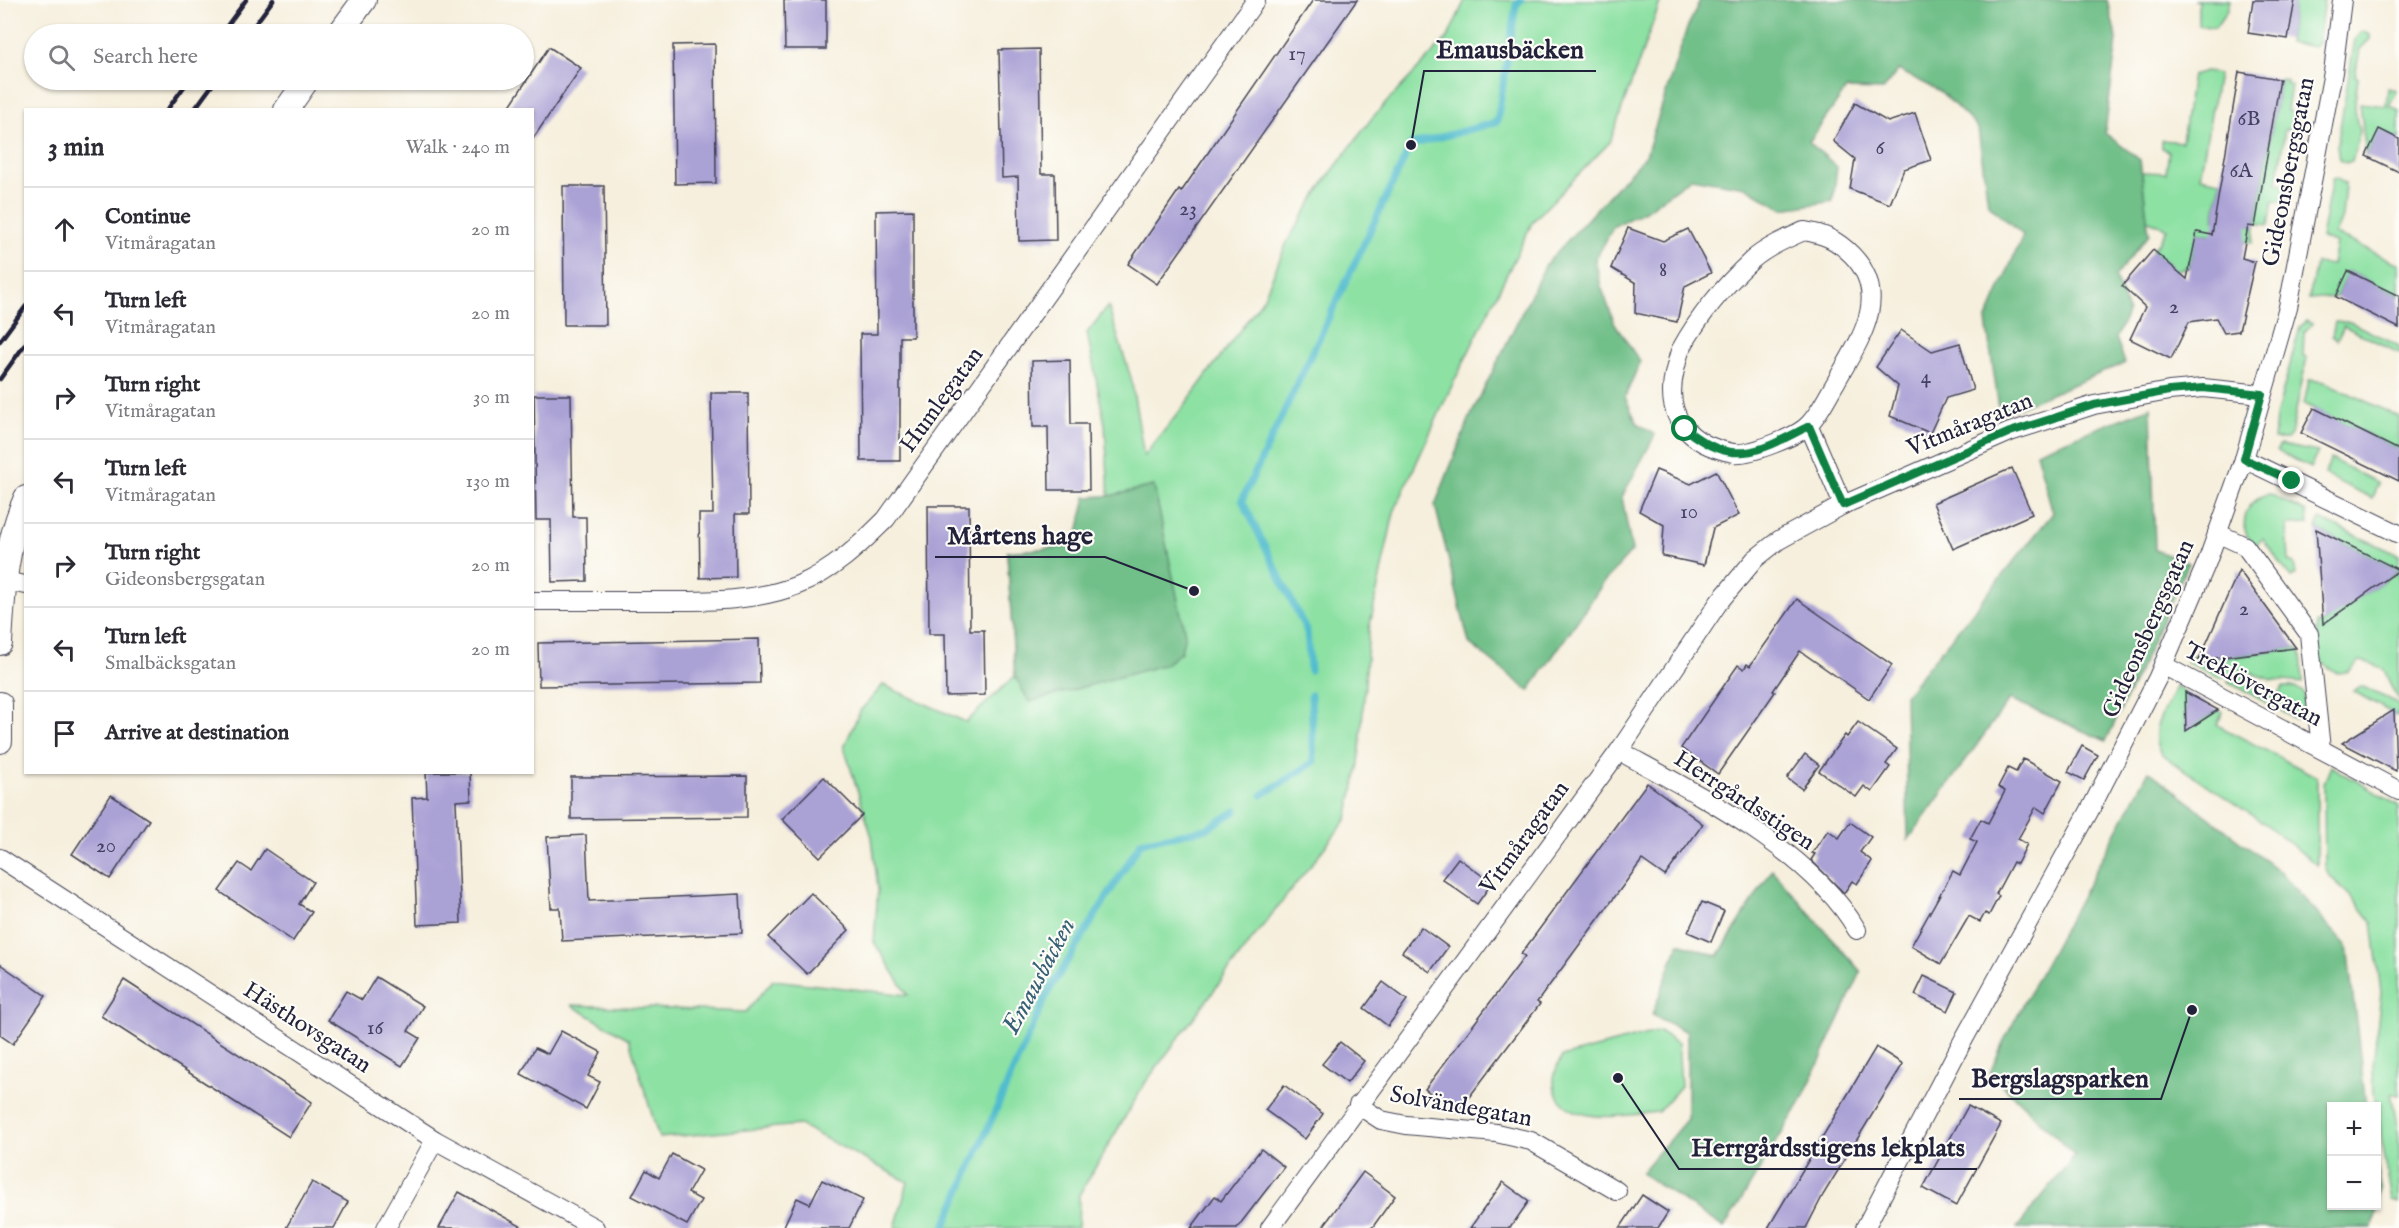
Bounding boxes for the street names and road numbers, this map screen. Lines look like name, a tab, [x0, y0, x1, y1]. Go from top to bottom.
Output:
street label: Gideonsbergsgatan	[2255, 75, 2323, 269]
street label: Humlegatan	[893, 341, 991, 459]
street label: Vitmåragatan	[1902, 386, 2038, 465]
street label: Gideonsbergsgatan	[2096, 535, 2202, 723]
street label: Treklövergatan	[2178, 635, 2328, 735]
street label: Herrgårdsstigen	[1668, 744, 1821, 858]
street label: Vitmåragatan	[1473, 775, 1577, 902]
street label: Hästhovsgatan	[237, 975, 377, 1081]
street label: Solvändegatan	[1388, 1079, 1535, 1135]

